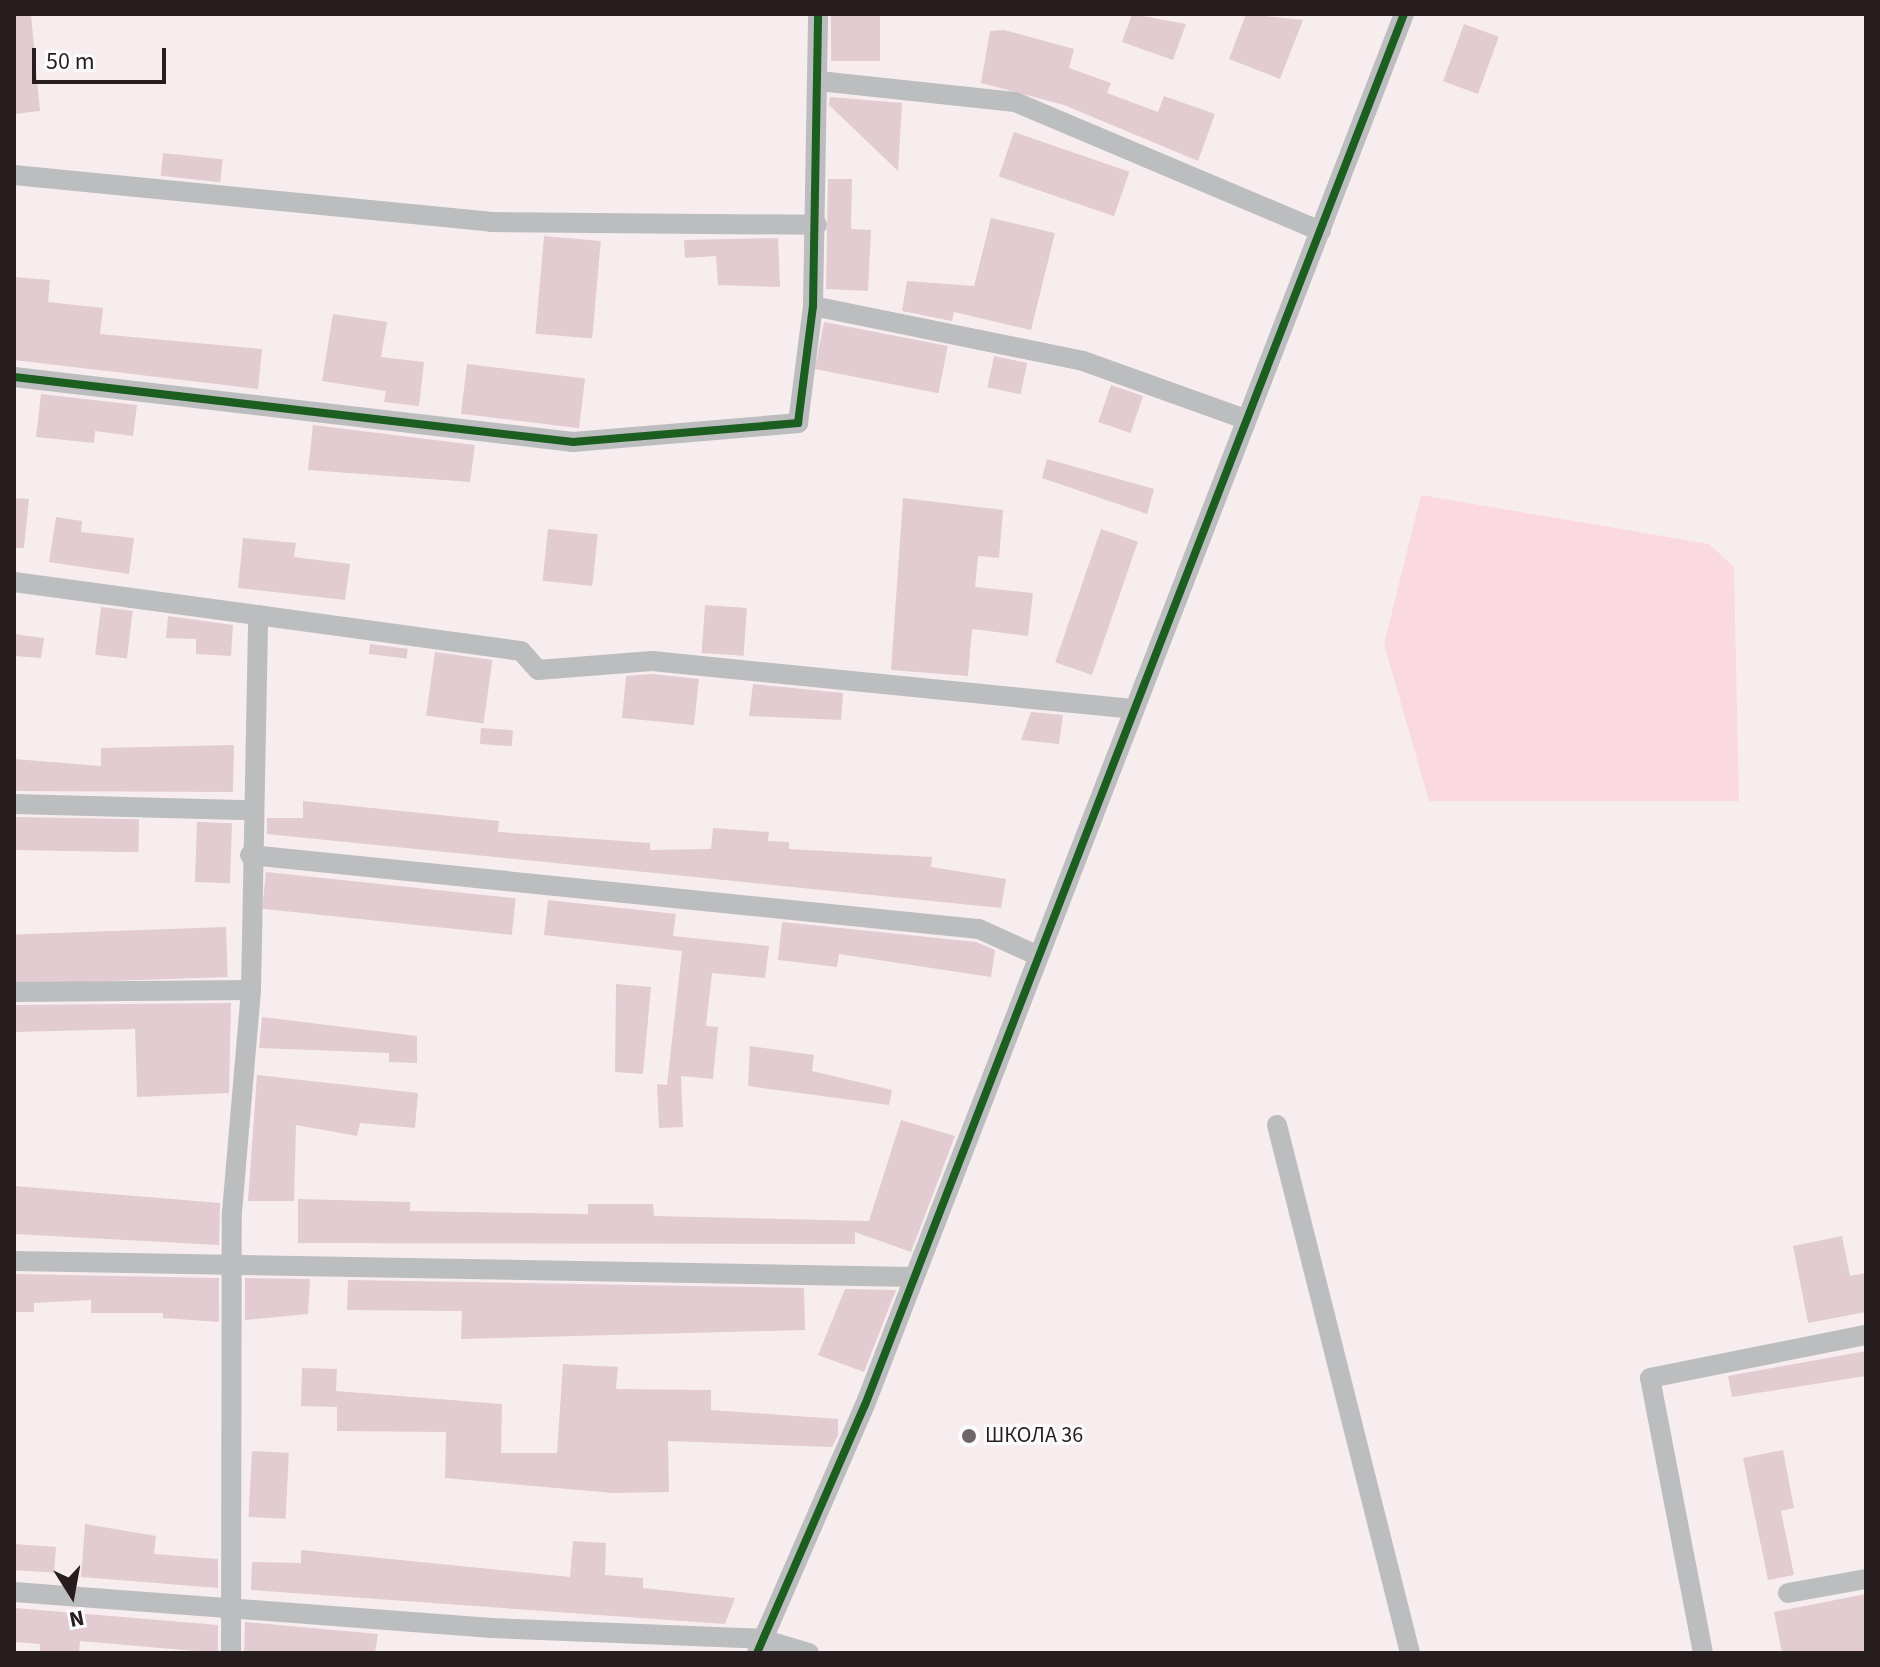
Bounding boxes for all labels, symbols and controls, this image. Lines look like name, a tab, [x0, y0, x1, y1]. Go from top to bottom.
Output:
scale bar	[36, 32, 170, 82]
text: 50 m	[46, 44, 95, 79]
place label: ШКОЛА 36	[985, 1423, 1083, 1449]
marker: ШКОЛА 36	[960, 1427, 978, 1445]
north arrow	[32, 1555, 112, 1635]
text: N	[66, 1601, 87, 1636]

